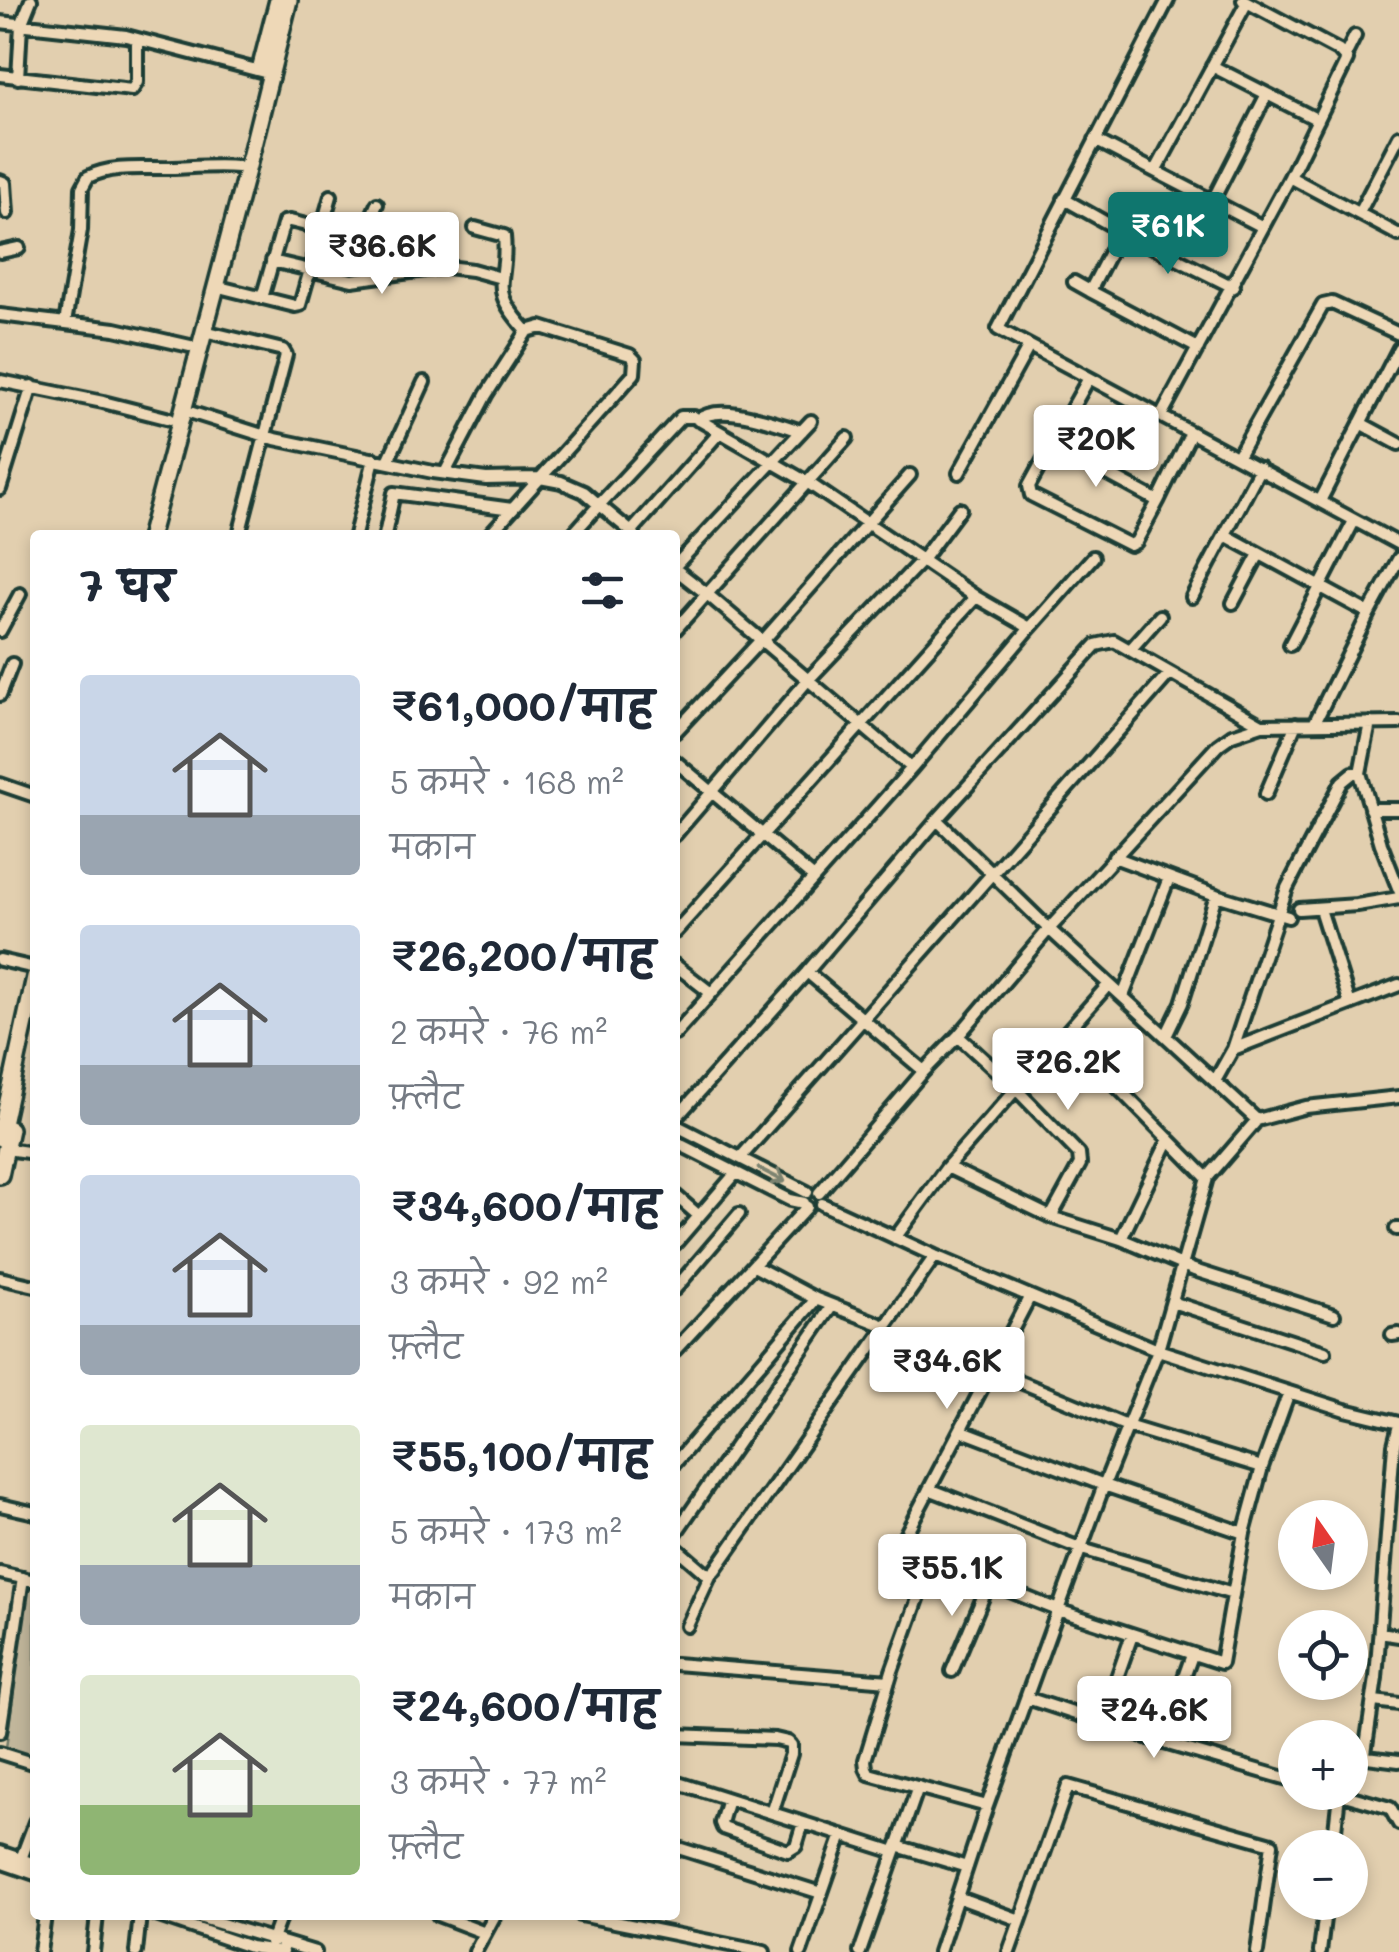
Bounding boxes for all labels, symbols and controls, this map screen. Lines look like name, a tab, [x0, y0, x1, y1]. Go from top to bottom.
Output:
pin: ₹61K	[1109, 192, 1227, 277]
text: ₹61K	[1130, 203, 1206, 245]
pin: ₹36.6K	[301, 212, 463, 297]
text: ₹36.6K	[327, 223, 437, 265]
pin: ₹20K	[1037, 405, 1155, 490]
text: ₹20K	[1056, 416, 1136, 458]
text: 7 घर	[80, 557, 174, 612]
icon: filters	[575, 563, 630, 618]
text: ₹61,000/माह	[390, 677, 654, 732]
icon: home	[160, 715, 280, 835]
text: 5 कमरे · 168 m²	[390, 760, 624, 802]
text: मकान	[390, 825, 475, 867]
text: ₹26,200/माह	[390, 927, 655, 982]
icon: home	[160, 965, 280, 1085]
text: 2 कमरे · 76 m²	[390, 1010, 607, 1052]
pin: ₹26.2K	[987, 1028, 1149, 1113]
text: ₹26.2K	[1014, 1039, 1122, 1081]
text: फ़्लैट	[390, 1075, 463, 1117]
one-way arrow	[757, 1166, 787, 1185]
text: ₹34,600/माह	[390, 1177, 660, 1232]
icon: home	[160, 1215, 280, 1335]
text: 3 कमरे · 92 m²	[390, 1260, 608, 1302]
text: फ़्लैट	[390, 1325, 463, 1367]
pin: ₹34.6K	[866, 1327, 1028, 1412]
text: ₹34.6K	[892, 1338, 1002, 1380]
text: ₹55,100/माह	[390, 1427, 651, 1482]
icon: home	[160, 1465, 280, 1585]
north arrow	[1278, 1500, 1368, 1590]
map controls	[1278, 1500, 1368, 1920]
text: 5 कमरे · 173 m²	[390, 1510, 622, 1552]
pin: ₹55.1K	[871, 1534, 1033, 1619]
text: ₹55.1K	[900, 1545, 1004, 1587]
text: मकान	[390, 1575, 475, 1617]
button: locate	[1278, 1610, 1368, 1700]
pin: ₹24.6K	[1073, 1676, 1235, 1761]
text: ₹24,600/माह	[390, 1677, 659, 1732]
text: ₹24.6K	[1099, 1687, 1209, 1729]
icon: home	[160, 1715, 280, 1835]
button: +	[1278, 1720, 1368, 1810]
text: 3 कमरे · 77 m²	[390, 1760, 607, 1802]
text: फ़्लैट	[390, 1825, 463, 1867]
button: −	[1278, 1830, 1368, 1920]

